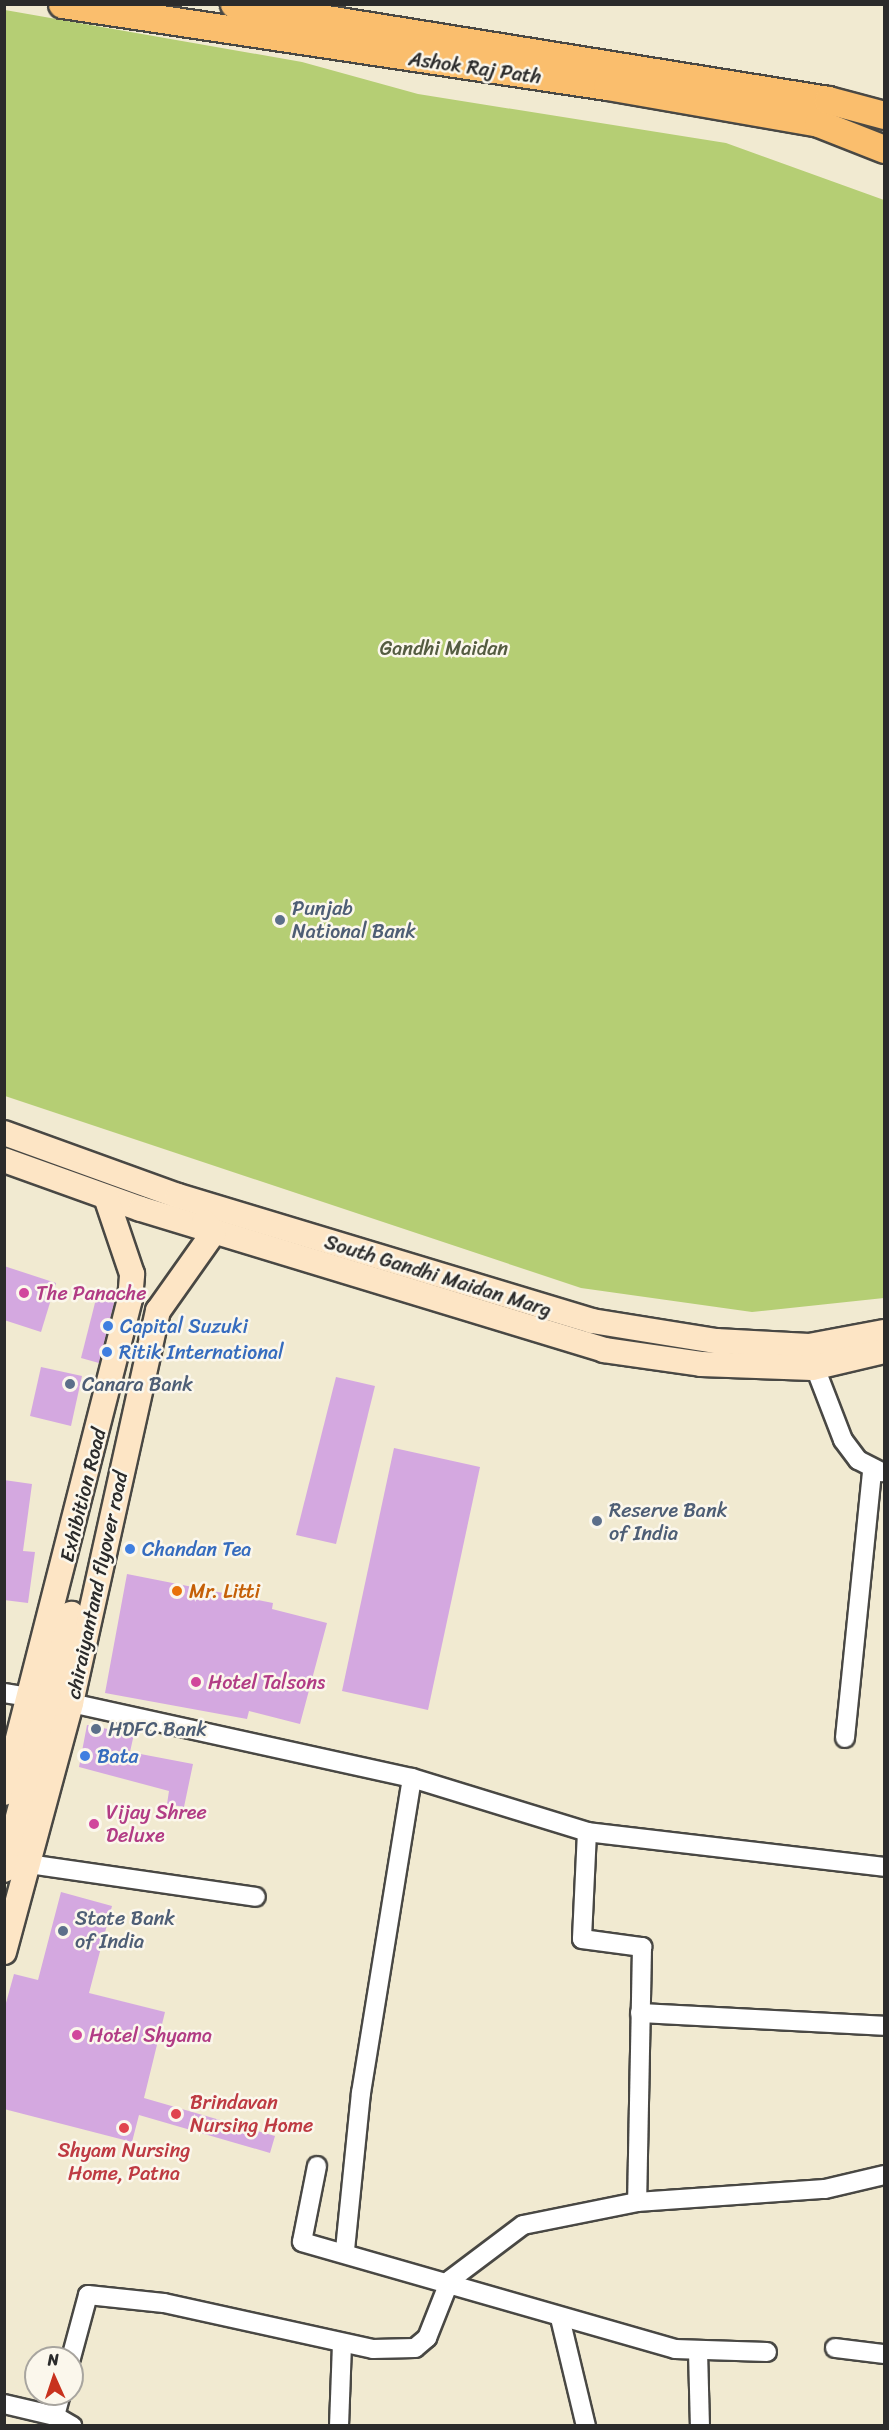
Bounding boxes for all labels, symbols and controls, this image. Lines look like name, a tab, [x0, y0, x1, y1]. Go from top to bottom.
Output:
street label: Ashok Raj Path	[407, 47, 543, 89]
park label: Gandhi Maidan	[380, 636, 508, 660]
place label: Punjab National Bank	[292, 897, 416, 944]
marker: Punjab National Bank	[273, 913, 287, 927]
street label: South Gandhi Maidan Marg	[322, 1230, 554, 1322]
place label: The Panache	[36, 1281, 146, 1305]
marker: The Panache	[17, 1286, 31, 1300]
place label: Capital Suzuki	[120, 1314, 248, 1338]
marker: Capital Suzuki	[101, 1319, 115, 1333]
place label: Ritik International	[119, 1340, 284, 1364]
marker: Ritik International	[100, 1345, 114, 1359]
place label: Canara Bank	[82, 1372, 193, 1396]
marker: Canara Bank	[63, 1377, 77, 1391]
street label: Exhibition Road	[55, 1426, 111, 1564]
street label: chiraiyantand flyover road	[61, 1469, 133, 1701]
place label: Reserve Bank of India	[609, 1498, 727, 1545]
marker: Reserve Bank of India	[590, 1514, 604, 1528]
place label: Chandan Tea	[142, 1537, 252, 1561]
marker: Chandan Tea	[123, 1542, 137, 1556]
place label: Mr. Litti	[189, 1579, 260, 1603]
marker: Mr. Litti	[170, 1584, 184, 1598]
place label: Hotel Talsons	[208, 1670, 327, 1694]
marker: Hotel Talsons	[189, 1675, 203, 1689]
place label: HDFC Bank	[108, 1717, 207, 1741]
marker: HDFC Bank	[89, 1722, 103, 1736]
place label: Bata	[97, 1744, 138, 1768]
marker: Bata	[78, 1749, 92, 1763]
place label: Vijay Shree Deluxe	[106, 1800, 207, 1847]
marker: Vijay Shree Deluxe	[87, 1817, 101, 1831]
place label: State Bank of India	[75, 1907, 175, 1954]
marker: State Bank of India	[56, 1924, 70, 1938]
place label: Hotel Shyama	[89, 2023, 212, 2047]
marker: Hotel Shyama	[70, 2028, 84, 2042]
place label: Brindavan Nursing Home	[190, 2090, 314, 2137]
marker: Brindavan Nursing Home	[167, 2105, 185, 2123]
marker: Shyam Nursing Home, Patna	[115, 2119, 133, 2137]
place label: Shyam Nursing Home, Patna	[58, 2139, 190, 2186]
text: N	[47, 2345, 59, 2374]
north arrow	[24, 2346, 84, 2406]

